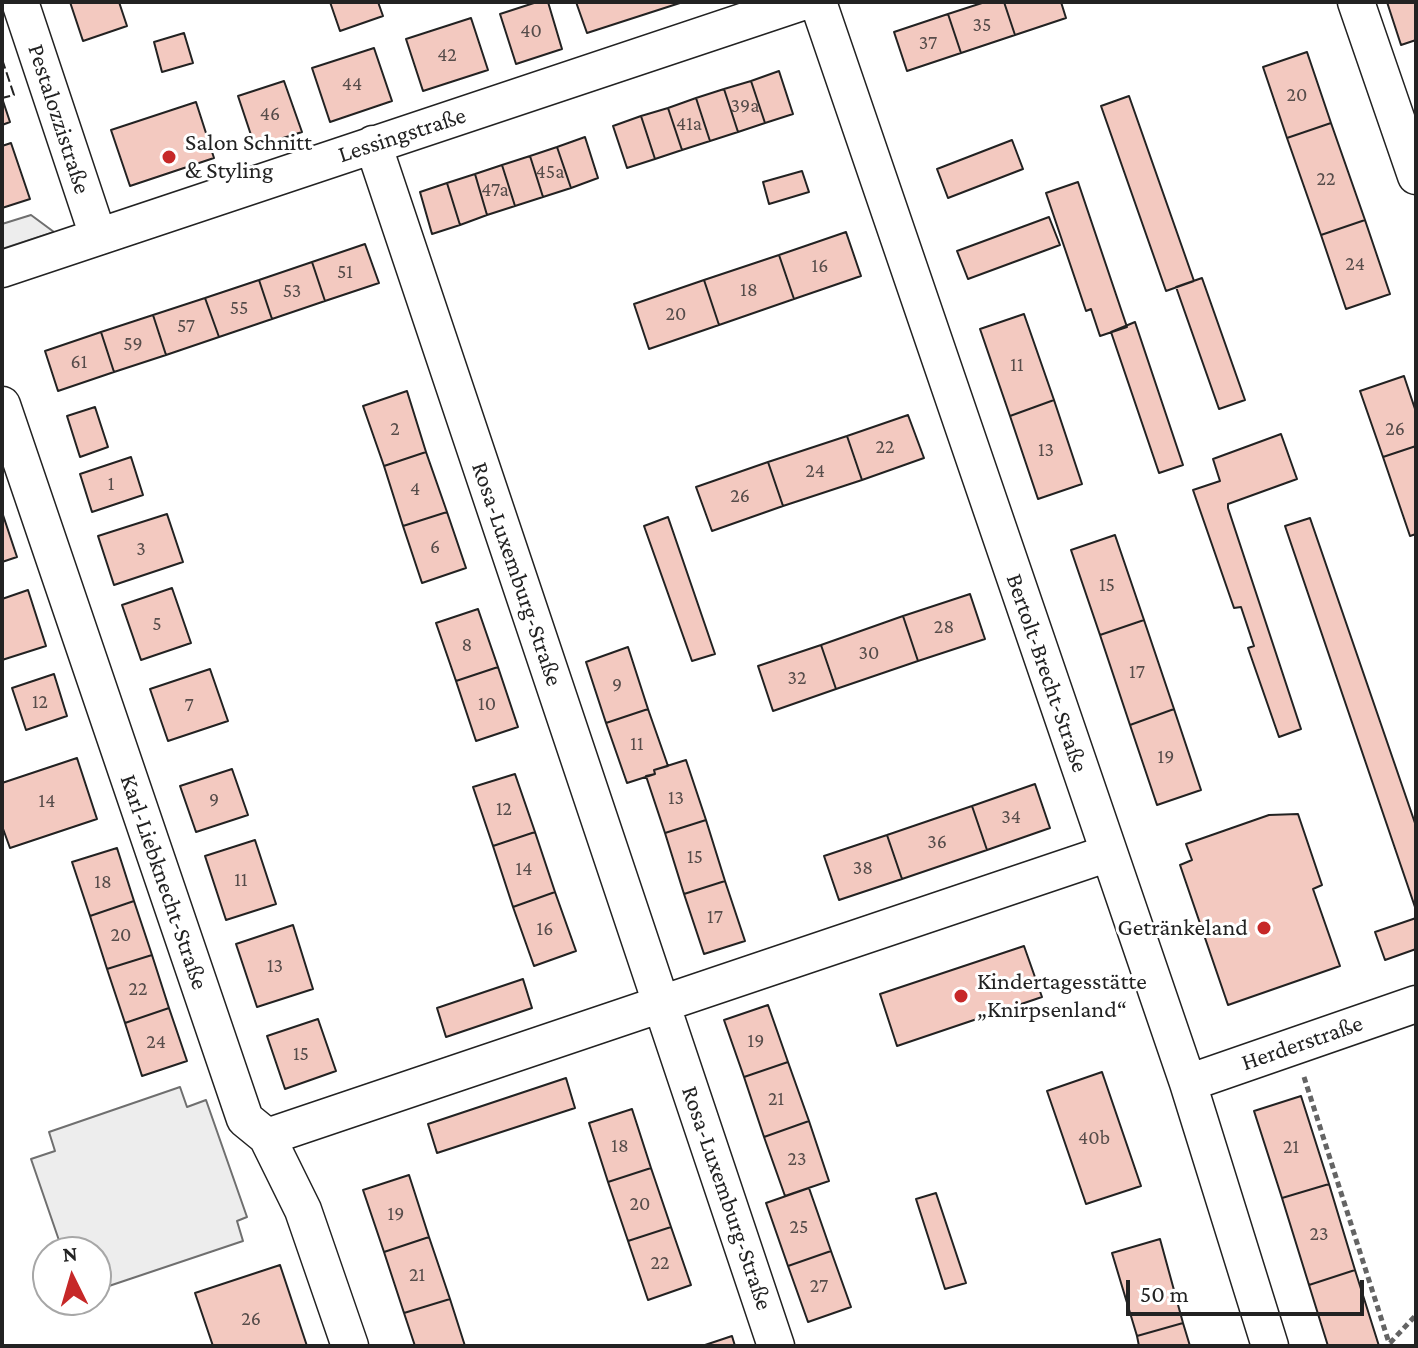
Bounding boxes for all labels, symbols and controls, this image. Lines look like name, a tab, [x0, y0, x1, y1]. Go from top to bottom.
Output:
house number: 35	[973, 13, 991, 37]
house number: 40	[520, 19, 542, 43]
house number: 37	[919, 31, 937, 55]
street label: Pestalozzistraße	[21, 40, 97, 198]
house number: 42	[437, 43, 457, 67]
house number: 44	[342, 72, 362, 96]
house number: 20	[1287, 83, 1307, 107]
house number: 39a	[731, 94, 759, 118]
street label: Lessingstraße	[335, 101, 469, 169]
house number: 46	[260, 102, 280, 126]
house number: 41a	[676, 112, 702, 136]
place label: Salon Schnitt & Styling	[185, 129, 312, 185]
marker: Salon Schnitt & Styling	[160, 148, 178, 166]
house number: 45a	[536, 160, 564, 184]
house number: 22	[1317, 167, 1335, 191]
house number: 47a	[481, 178, 509, 202]
house number: 24	[1345, 252, 1365, 276]
house number: 16	[812, 254, 828, 278]
house number: 51	[337, 260, 353, 284]
house number: 18	[740, 278, 758, 302]
house number: 53	[283, 279, 301, 303]
house number: 55	[230, 296, 248, 320]
house number: 20	[666, 302, 686, 326]
house number: 57	[177, 314, 195, 338]
house number: 59	[123, 332, 143, 356]
house number: 61	[71, 350, 87, 374]
house number: 11	[1010, 353, 1024, 377]
house number: 2	[390, 417, 400, 441]
house number: 26	[1385, 417, 1405, 441]
house number: 22	[876, 435, 894, 459]
house number: 13	[1038, 438, 1054, 462]
street label: Rosa-Luxemburg-Straße	[465, 458, 569, 690]
house number: 24	[805, 459, 825, 483]
house number: 1	[108, 472, 114, 496]
house number: 4	[410, 477, 420, 501]
house number: 26	[730, 484, 750, 508]
house number: 6	[430, 535, 440, 559]
house number: 3	[136, 537, 146, 561]
street label: Bertolt-Brecht-Straße	[1000, 570, 1094, 776]
house number: 15	[1099, 573, 1115, 597]
house number: 5	[152, 612, 162, 636]
house number: 28	[934, 615, 954, 639]
house number: 8	[462, 633, 472, 657]
house number: 30	[859, 641, 879, 665]
house number: 17	[1129, 660, 1145, 684]
house number: 32	[788, 666, 806, 690]
house number: 9	[612, 673, 622, 697]
house number: 12	[32, 690, 48, 714]
house number: 10	[478, 692, 496, 716]
house number: 7	[184, 693, 194, 717]
house number: 11	[630, 732, 644, 756]
house number: 19	[1158, 745, 1174, 769]
street label: Karl-Liebknecht-Straße	[114, 771, 214, 993]
house number: 13	[668, 786, 684, 810]
house number: 9	[209, 788, 219, 812]
house number: 14	[39, 789, 55, 813]
house number: 12	[496, 797, 512, 821]
house number: 34	[1001, 805, 1021, 829]
house number: 36	[927, 830, 947, 854]
house number: 15	[687, 845, 703, 869]
house number: 38	[853, 856, 873, 880]
house number: 14	[516, 857, 532, 881]
house number: 11	[234, 868, 248, 892]
house number: 18	[94, 870, 112, 894]
house number: 17	[707, 905, 723, 929]
place label: Getränkeland	[1117, 914, 1248, 942]
house number: 16	[537, 917, 553, 941]
marker: Getränkeland	[1255, 919, 1273, 937]
house number: 20	[111, 923, 131, 947]
house number: 13	[267, 954, 283, 978]
place label: Kindertagesstätte „Knirpsenland“	[977, 968, 1147, 1024]
house number: 22	[129, 977, 147, 1001]
marker: Kindertagesstätte „Knirpsenland“	[952, 987, 970, 1005]
street label: Herderstraße	[1238, 1009, 1366, 1077]
house number: 19	[748, 1029, 764, 1053]
house number: 24	[146, 1030, 166, 1054]
house number: 15	[293, 1042, 309, 1066]
street label: Rosa-Luxemburg-Straße	[675, 1082, 779, 1314]
house number: 21	[768, 1087, 784, 1111]
house number: 40b	[1078, 1126, 1110, 1150]
house number: 18	[611, 1134, 629, 1158]
house number: 21	[1283, 1135, 1299, 1159]
house number: 23	[787, 1147, 807, 1171]
house number: 20	[630, 1192, 650, 1216]
house number: 19	[388, 1202, 404, 1226]
house number: 25	[790, 1215, 808, 1239]
house number: 23	[1309, 1222, 1329, 1246]
north arrow	[32, 1236, 112, 1316]
text: N	[61, 1240, 79, 1267]
house number: 22	[651, 1251, 669, 1275]
house number: 21	[409, 1263, 425, 1287]
scale bar	[1130, 1264, 1368, 1314]
house number: 27	[810, 1274, 828, 1298]
text: 50 m	[1140, 1280, 1189, 1307]
house number: 26	[241, 1307, 261, 1331]

